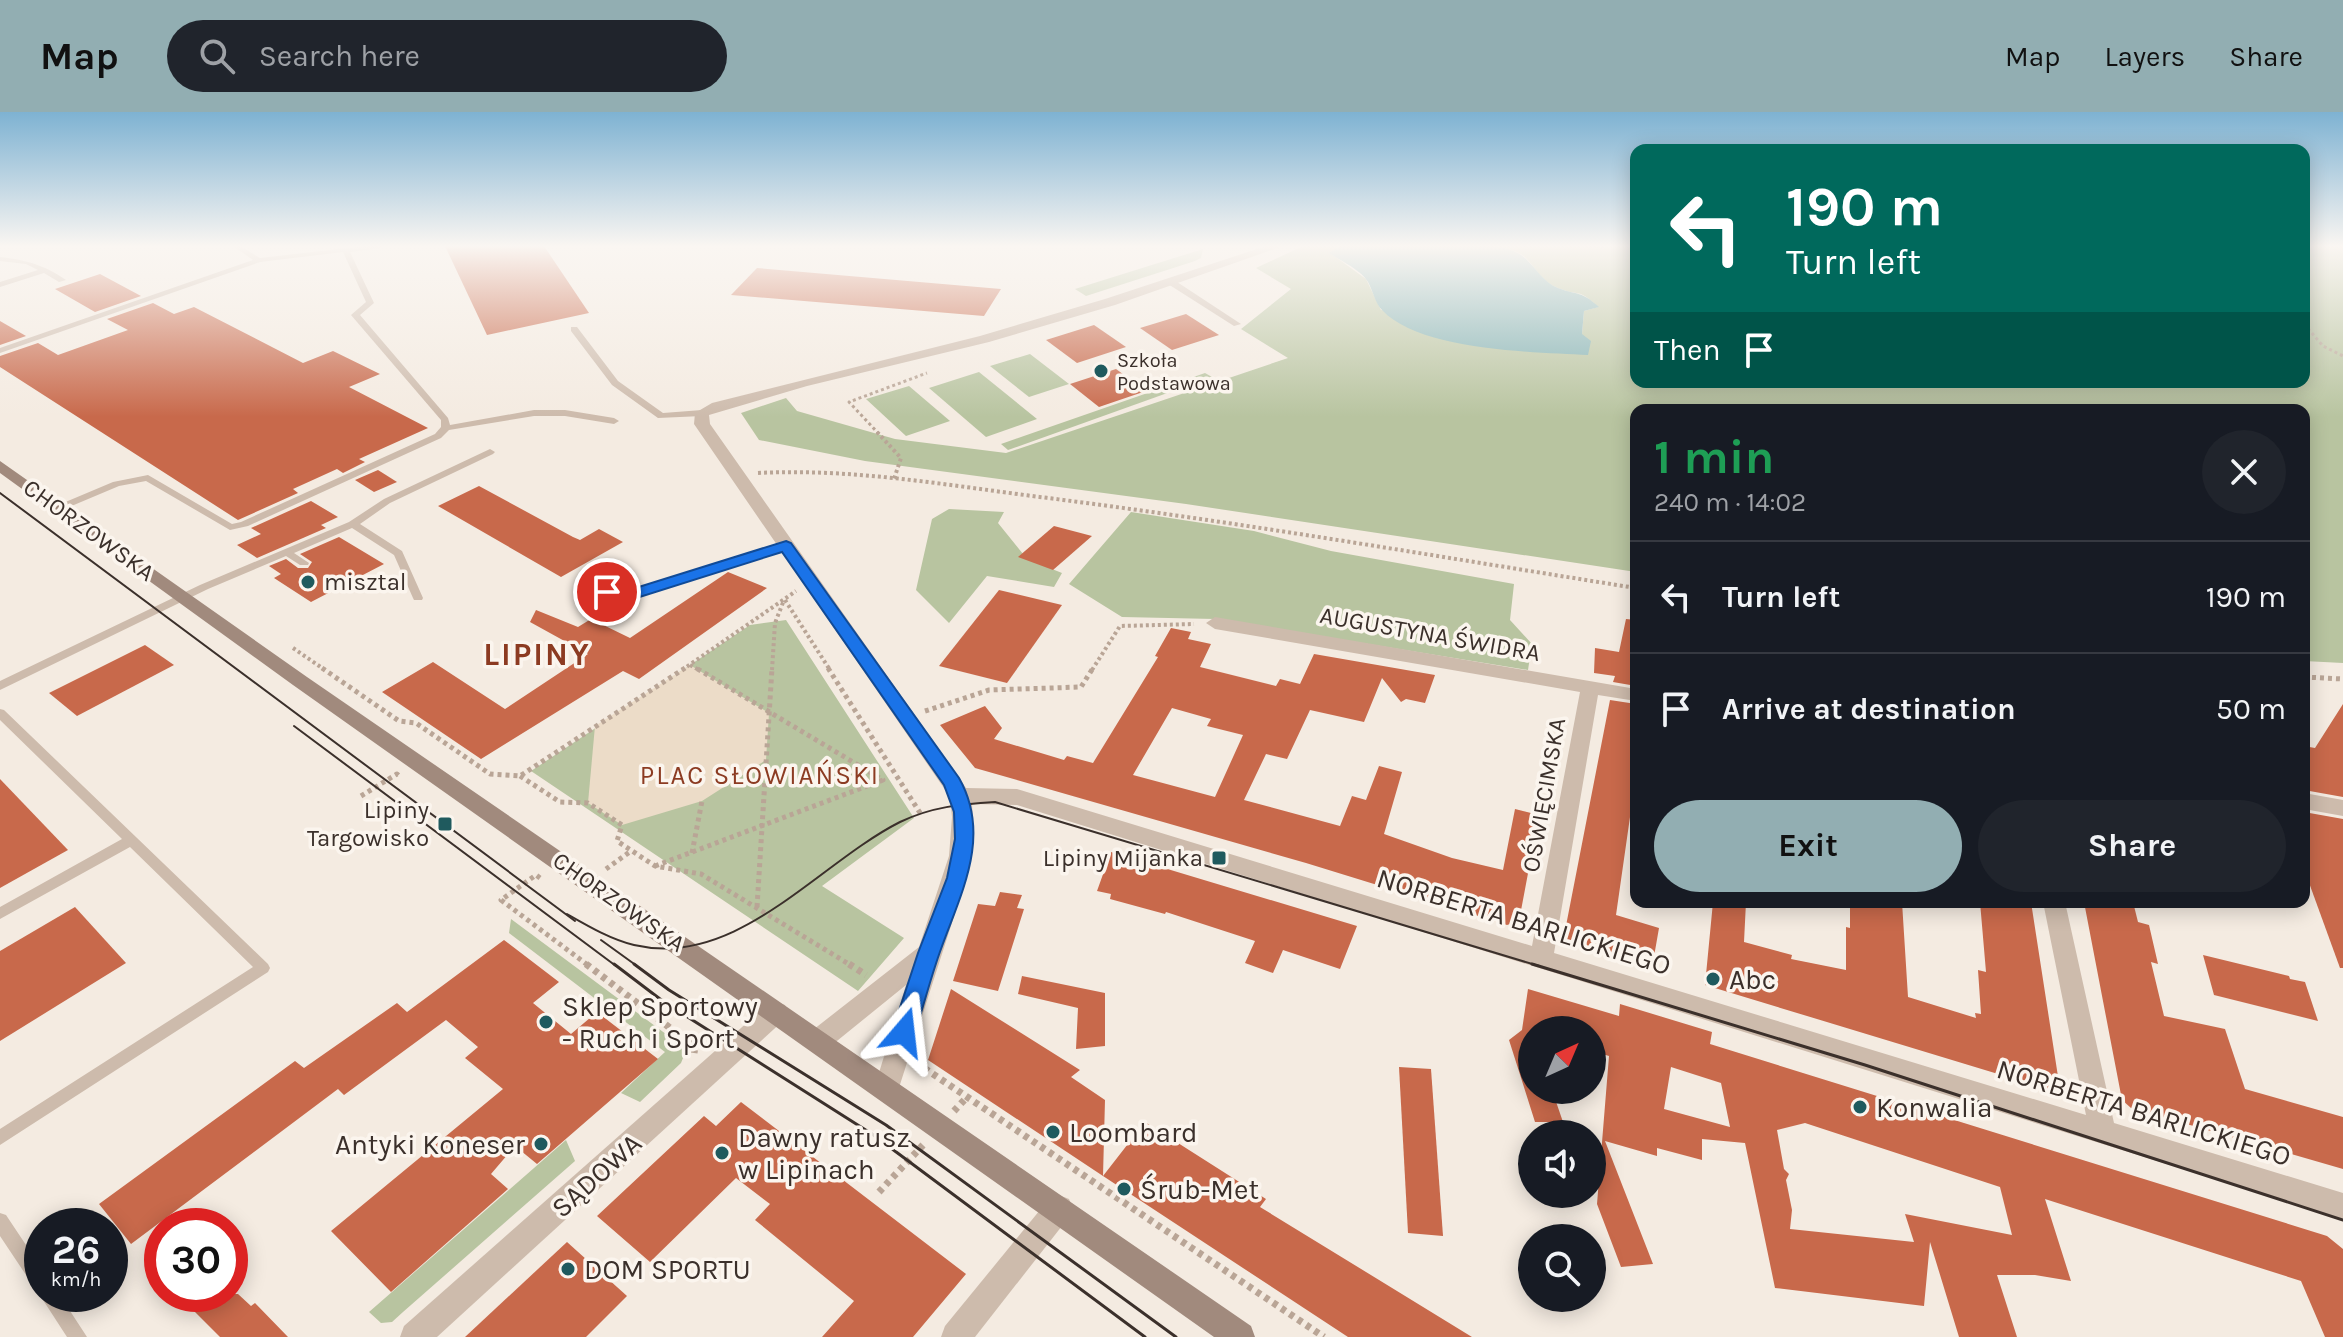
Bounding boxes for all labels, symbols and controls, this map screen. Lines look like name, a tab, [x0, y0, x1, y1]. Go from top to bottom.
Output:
search box	[167, 20, 727, 92]
text: Map	[40, 34, 119, 79]
icon: search	[195, 34, 239, 78]
text: Search here	[259, 38, 420, 74]
text: Map	[2005, 40, 2060, 73]
text: Layers	[2104, 40, 2185, 73]
text: Share	[2229, 40, 2303, 73]
text: 190 m	[1786, 174, 1943, 239]
icon: left	[1654, 176, 1758, 280]
text: Turn left	[1786, 241, 1921, 283]
icon: arrive	[1737, 328, 1781, 372]
text: Then	[1654, 332, 1721, 368]
place label: Szkoła Podstawowa	[1117, 349, 1231, 395]
marker: Szkoła Podstawowa	[1092, 362, 1110, 380]
text: 1 min	[1654, 429, 1774, 485]
button: close	[2202, 430, 2286, 514]
street label: CHORZOWSKA	[18, 473, 160, 587]
text: 240 m · 14:02	[1654, 487, 1806, 518]
pin	[573, 558, 641, 626]
place label: misztal	[324, 568, 407, 596]
icon: arrive	[585, 570, 629, 614]
marker: misztal	[299, 573, 317, 591]
icon: left	[1654, 575, 1698, 619]
text: Turn left	[1722, 579, 1840, 615]
text: 190 m	[2206, 579, 2286, 615]
street label: AUGUSTYNA ŚWIDRA	[1318, 601, 1543, 667]
district label: LIPINY	[483, 636, 591, 673]
icon: arrive	[1654, 687, 1698, 731]
text: Arrive at destination	[1722, 691, 2016, 727]
text: 50 m	[2216, 691, 2286, 727]
street label: OŚWIĘCIMSKA	[1517, 715, 1571, 874]
district label: PLAC SŁOWIAŃSKI	[640, 759, 880, 791]
place label: Lipiny Targowisko	[307, 796, 429, 852]
button: Exit	[1654, 800, 1962, 892]
button: Share	[1978, 800, 2286, 892]
marker: Lipiny Targowisko	[436, 815, 454, 833]
place label: Lipiny Mijanka	[1043, 844, 1203, 872]
street label: CHORZOWSKA	[547, 846, 691, 958]
marker: Lipiny Mijanka	[1210, 849, 1228, 867]
street label: NORBERTA BARLICKIEGO	[1373, 861, 1675, 982]
place label: Abc	[1729, 963, 1776, 996]
marker: Abc	[1704, 970, 1722, 988]
place label: Sklep Sportowy - Ruch i Sport	[562, 990, 758, 1055]
position arrow	[862, 990, 946, 1074]
marker: Sklep Sportowy - Ruch i Sport	[537, 1013, 555, 1031]
north arrow	[1518, 1016, 1606, 1104]
map controls	[1518, 1016, 1606, 1312]
street label: NORBERTA BARLICKIEGO	[1993, 1052, 2295, 1173]
place label: Konwalia	[1876, 1091, 1993, 1124]
marker: Konwalia	[1851, 1098, 1869, 1116]
place label: Loombard	[1069, 1116, 1198, 1149]
button: sound	[1518, 1120, 1606, 1208]
place label: Dawny ratusz w Lipinach	[738, 1121, 910, 1186]
marker: Loombard	[1044, 1123, 1062, 1141]
street label: SĄDOWA	[544, 1126, 648, 1224]
place label: Antyki Koneser	[335, 1128, 526, 1161]
marker: Antyki Koneser	[532, 1135, 550, 1153]
marker: Dawny ratusz w Lipinach	[713, 1144, 731, 1162]
place label: Śrub-Met	[1140, 1173, 1259, 1206]
marker: Śrub-Met	[1115, 1180, 1133, 1198]
speed limit sign: 30	[144, 1208, 248, 1312]
button: search	[1518, 1224, 1606, 1312]
text: 26	[52, 1226, 100, 1273]
place label: DOM SPORTU	[584, 1253, 751, 1286]
marker: DOM SPORTU	[559, 1260, 577, 1278]
text: km/h	[51, 1268, 101, 1291]

